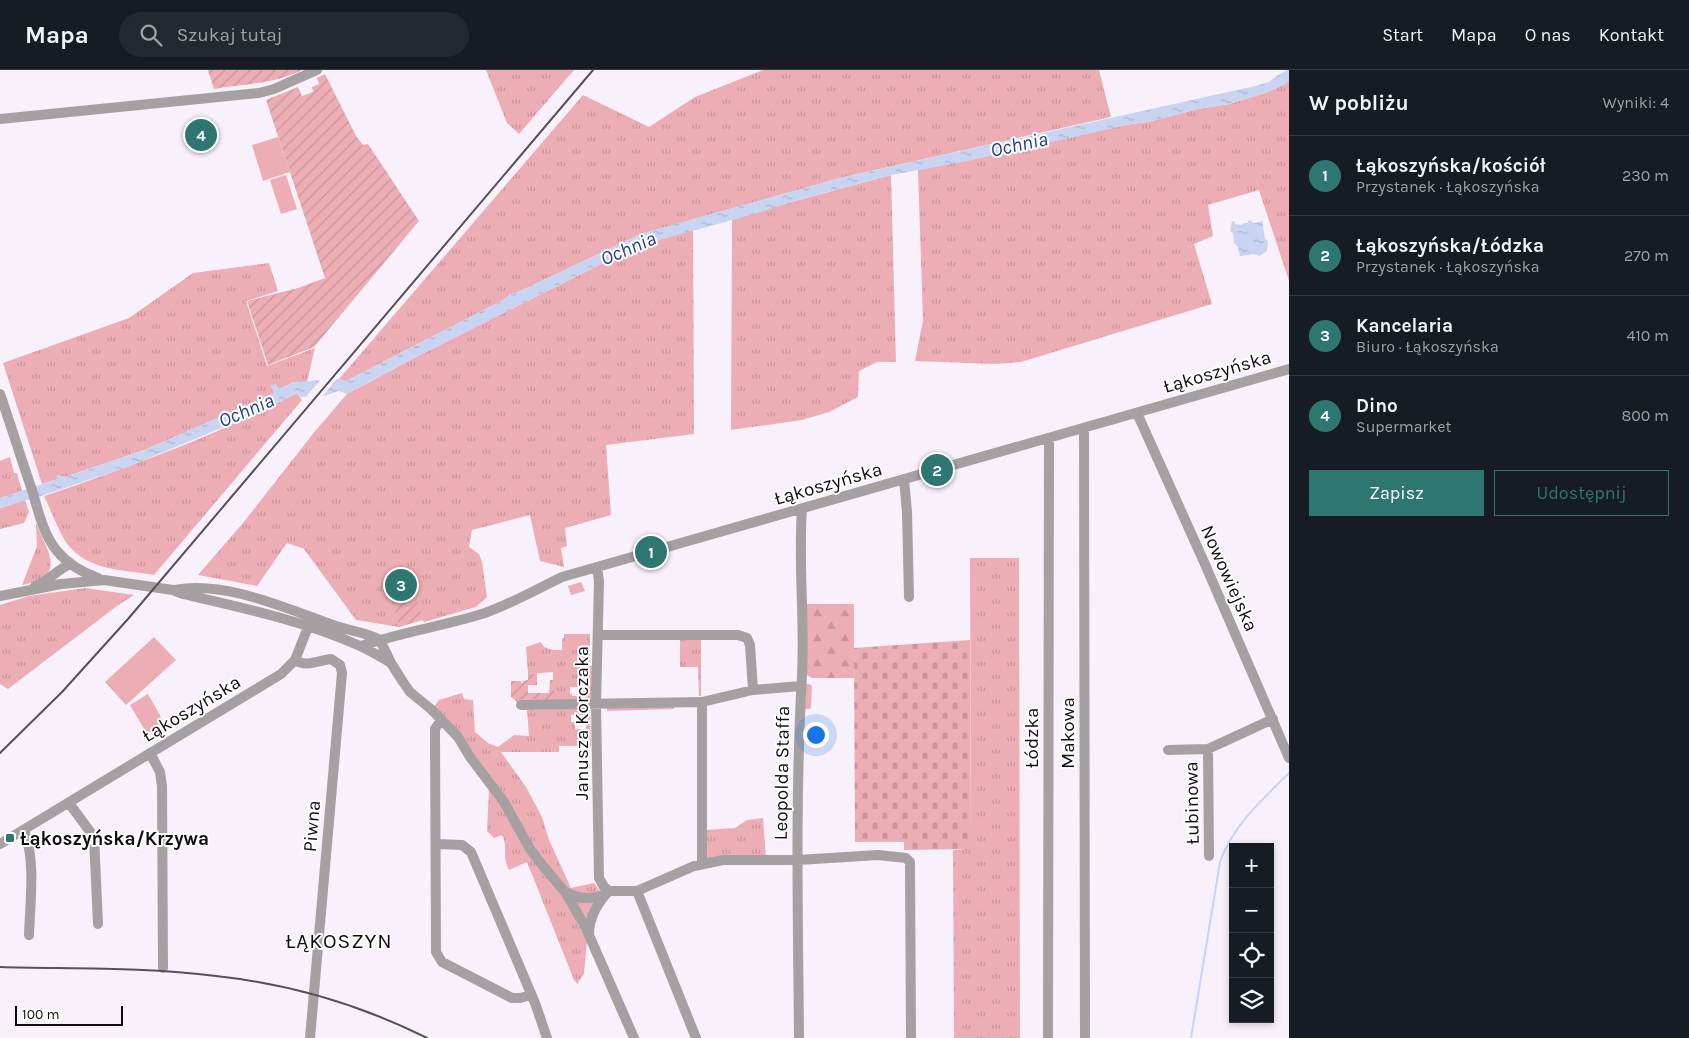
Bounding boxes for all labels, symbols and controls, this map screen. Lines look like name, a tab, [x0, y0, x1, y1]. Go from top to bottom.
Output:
search box	[119, 12, 469, 57]
text: Mapa	[25, 21, 89, 49]
icon: search	[137, 21, 165, 49]
text: Szukaj tutaj	[177, 24, 283, 46]
text: Start	[1382, 24, 1423, 46]
text: Mapa	[1451, 24, 1497, 46]
text: O nas	[1525, 24, 1571, 46]
text: Kontakt	[1599, 24, 1664, 46]
text: W pobliżu	[1309, 91, 1409, 115]
text: Wyniki: 4	[1603, 93, 1669, 112]
pin: 4	[185, 116, 217, 154]
water label: Ochnia	[988, 127, 1050, 162]
text: Łąkoszyńska/kościół	[1356, 155, 1546, 177]
text: 1	[1322, 166, 1328, 185]
text: 230 m	[1622, 166, 1669, 185]
text: Przystanek · Łąkoszyńska	[1356, 177, 1540, 196]
water label: Ochnia	[597, 227, 659, 270]
text: Łąkoszyńska/Łódzka	[1356, 235, 1544, 257]
text: 2	[1320, 246, 1330, 265]
text: 270 m	[1624, 246, 1669, 265]
text: Przystanek · Łąkoszyńska	[1356, 257, 1540, 276]
text: Kancelaria	[1356, 315, 1453, 337]
text: 3	[1320, 326, 1330, 345]
text: 410 m	[1627, 326, 1669, 345]
text: Biuro · Łąkoszyńska	[1356, 337, 1499, 356]
street label: Łąkoszyńska	[1161, 346, 1274, 398]
water label: Ochnia	[215, 389, 277, 432]
text: Dino	[1356, 395, 1398, 417]
text: 4	[1320, 406, 1330, 425]
text: 800 m	[1621, 406, 1669, 425]
text: Supermarket	[1356, 417, 1452, 436]
pin: 2	[921, 451, 953, 489]
street label: Łąkoszyńska	[772, 458, 885, 510]
button: Zapisz	[1309, 470, 1484, 516]
button: Udostępnij	[1494, 470, 1669, 516]
street label: Nowowiejska	[1196, 522, 1262, 635]
pin: 1	[635, 533, 667, 571]
pin: 3	[385, 566, 417, 604]
street label: Janusza Korczaka	[571, 646, 593, 800]
street label: Łąkoszyńska	[138, 671, 245, 747]
street label: Makowa	[1057, 697, 1079, 769]
street label: Leopolda Staffa	[770, 706, 794, 841]
street label: Łódzka	[1021, 708, 1043, 768]
your location	[803, 722, 829, 748]
street label: Łubinowa	[1180, 761, 1204, 845]
street label: Piwna	[299, 799, 325, 853]
place label: Łąkoszyńska/Krzywa	[20, 828, 209, 850]
marker: Łąkoszyńska/Krzywa	[4, 832, 16, 844]
map controls	[1229, 843, 1274, 1023]
button: +	[1229, 843, 1274, 888]
button: −	[1229, 888, 1274, 933]
district label: ŁĄKOSZYN	[285, 929, 393, 953]
button: locate	[1229, 933, 1274, 978]
button: layers	[1229, 978, 1274, 1023]
scale bar	[15, 1003, 122, 1026]
text: 100 m	[22, 1006, 60, 1023]

